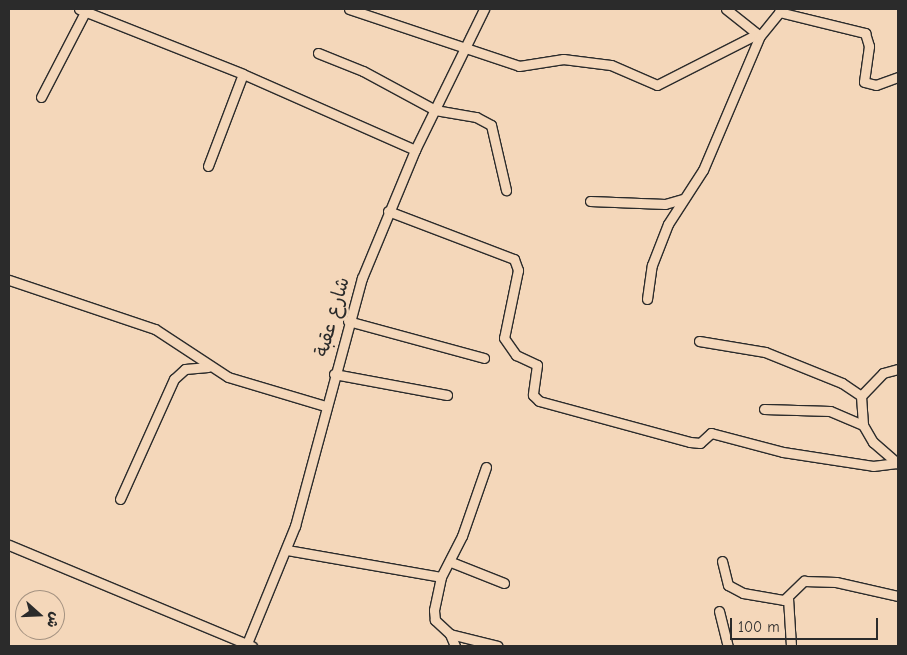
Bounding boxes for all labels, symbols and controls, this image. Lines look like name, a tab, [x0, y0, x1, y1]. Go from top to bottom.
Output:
street label: شارع عقبة	[311, 275, 355, 359]
north arrow	[15, 590, 65, 640]
scale bar	[732, 608, 880, 640]
text: ش	[43, 610, 64, 630]
text: 100 m	[738, 618, 780, 636]

